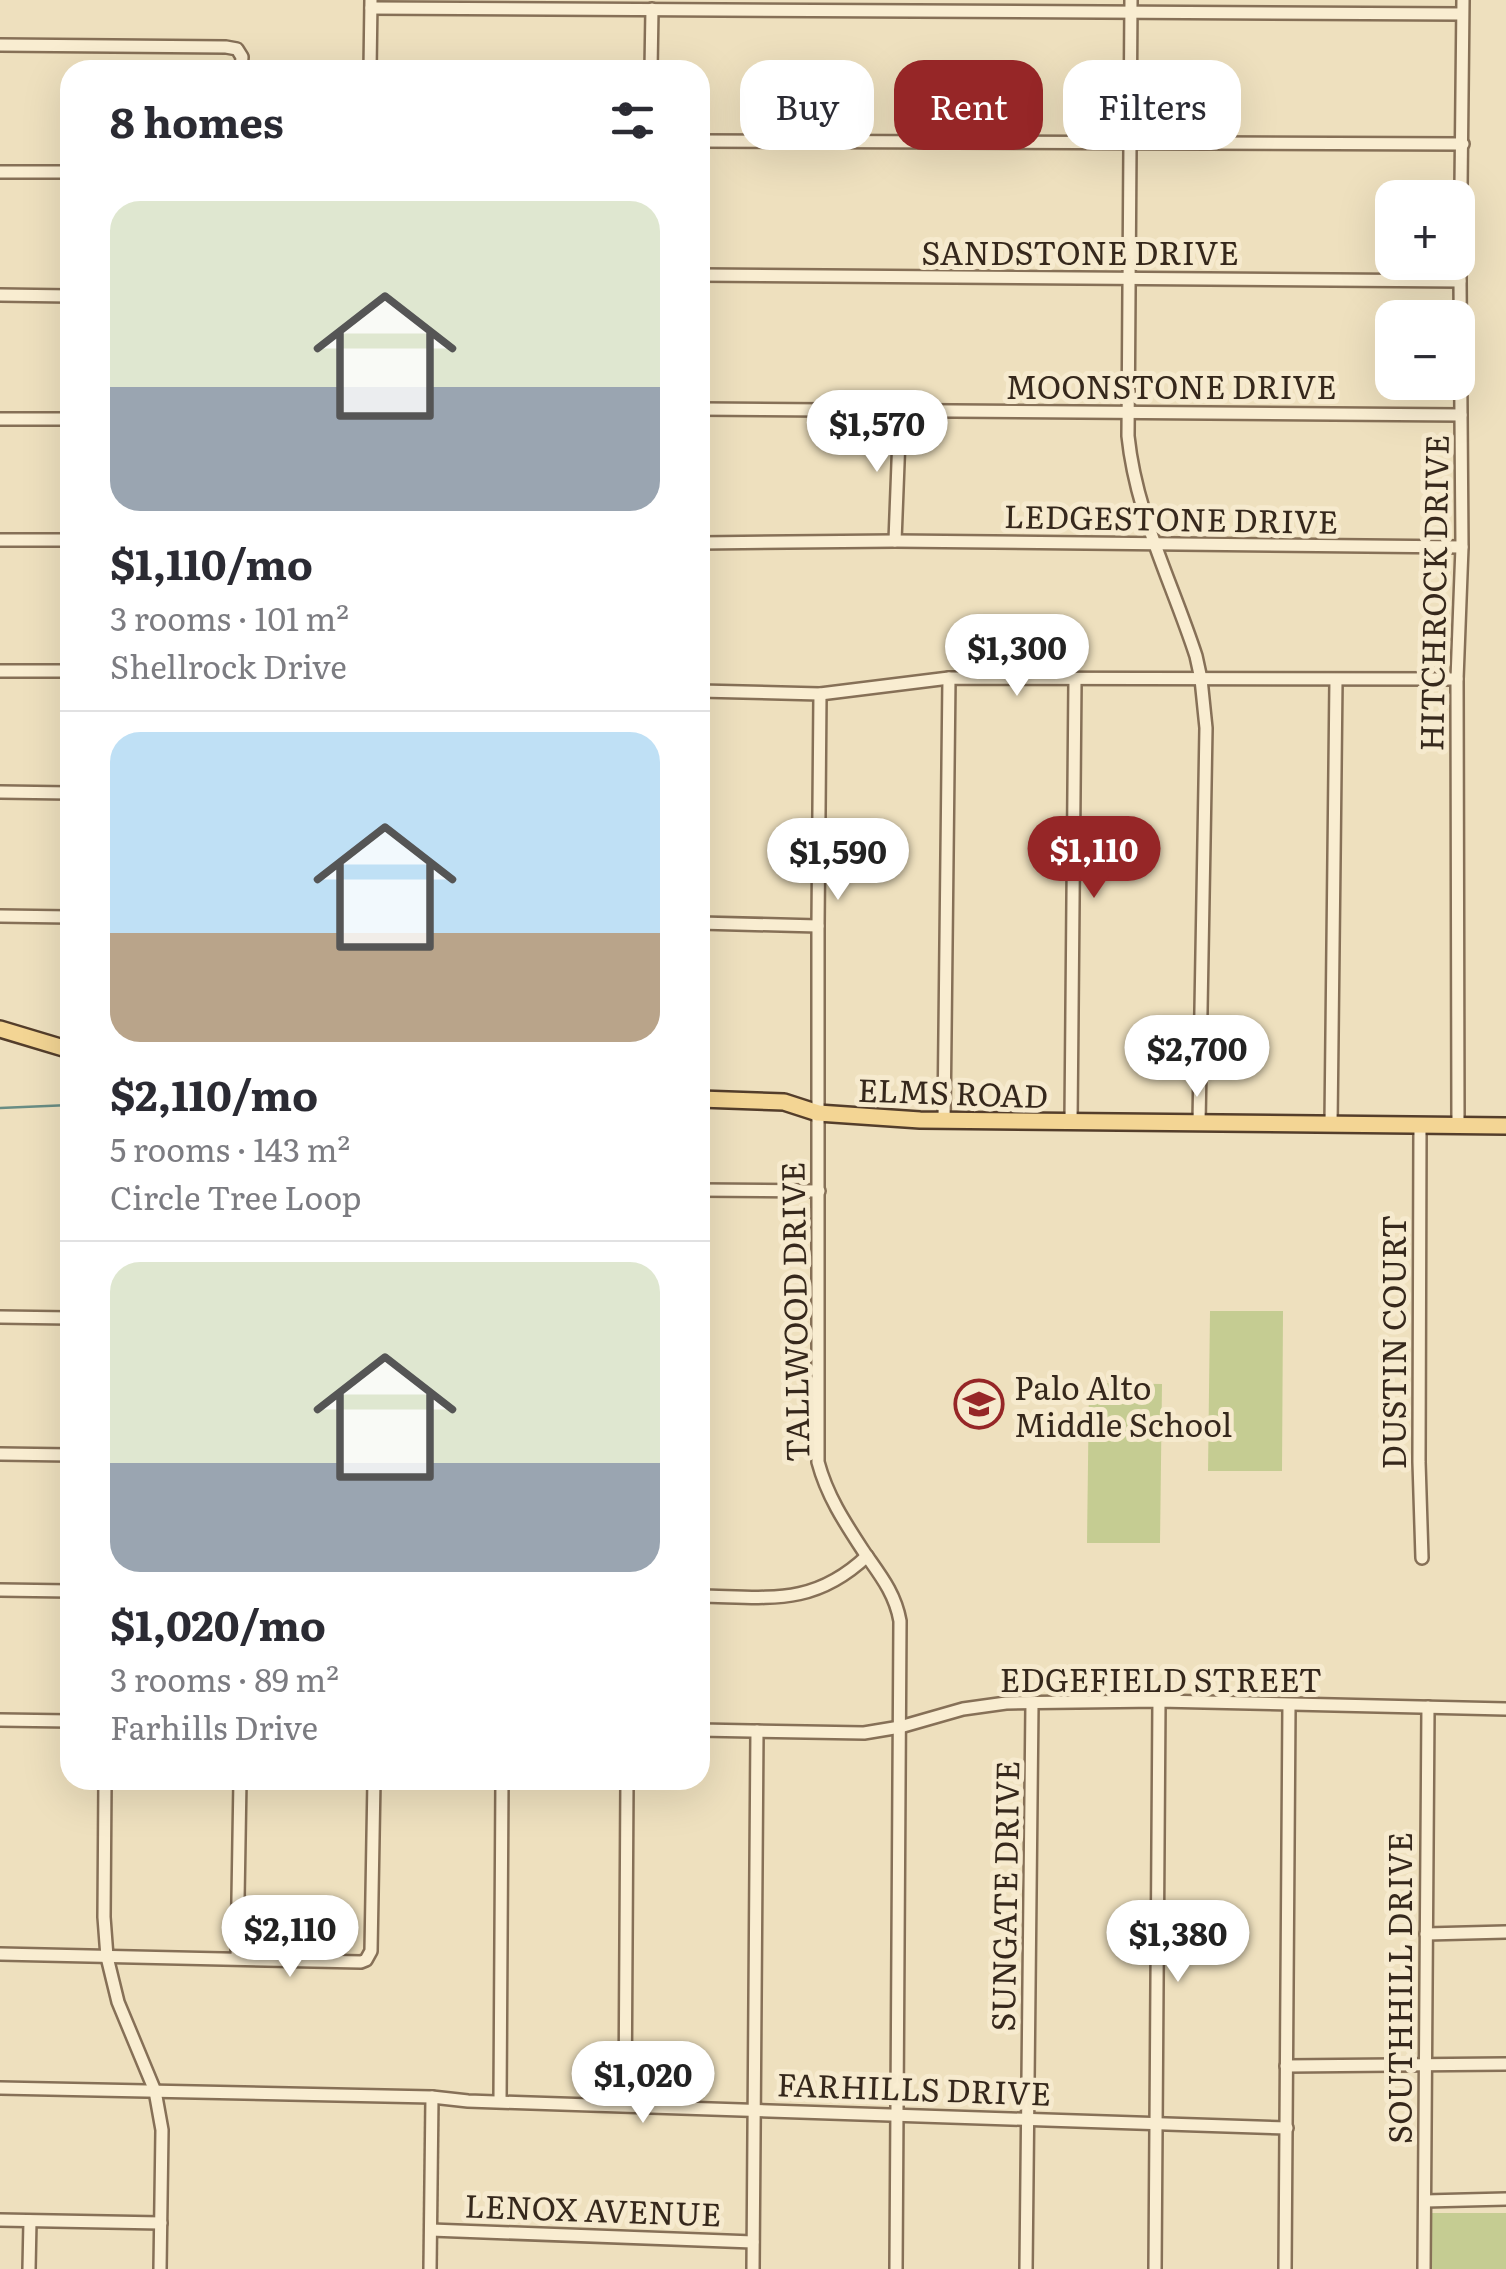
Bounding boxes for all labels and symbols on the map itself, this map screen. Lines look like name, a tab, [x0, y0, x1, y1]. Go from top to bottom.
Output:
street label: SANDSTONE DRIVE	[921, 227, 1239, 275]
street label: MOONSTONE DRIVE	[1005, 361, 1337, 409]
pin: $1,570	[796, 390, 958, 475]
street label: HITCHROCK DRIVE	[1405, 434, 1459, 752]
street label: LEDGESTONE DRIVE	[1004, 490, 1338, 544]
pin: $1,300	[936, 614, 1098, 699]
pin: $1,110	[1013, 816, 1175, 901]
pin: $1,590	[757, 818, 919, 903]
pin: $2,700	[1116, 1015, 1278, 1100]
street label: ELMS ROAD	[857, 1064, 1049, 1118]
street label: TALLWOOD DRIVE	[766, 1161, 820, 1463]
street label: DUSTIN COURT	[1368, 1215, 1416, 1469]
place label: Palo Alto Middle School	[1014, 1362, 1232, 1447]
school or university icon: Palo Alto Middle School	[953, 1378, 1005, 1430]
street label: EDGEFIELD STREET	[1000, 1654, 1322, 1702]
street label: SUNGATE DRIVE	[977, 1760, 1029, 2032]
street label: SOUTHHILL DRIVE	[1374, 1832, 1422, 2144]
pin: $2,110	[209, 1895, 371, 1980]
pin: $1,380	[1097, 1900, 1259, 1985]
pin: $1,020	[562, 2041, 724, 2126]
street label: FARHILLS DRIVE	[776, 2058, 1052, 2116]
street label: LENOX AVENUE	[464, 2180, 722, 2236]

